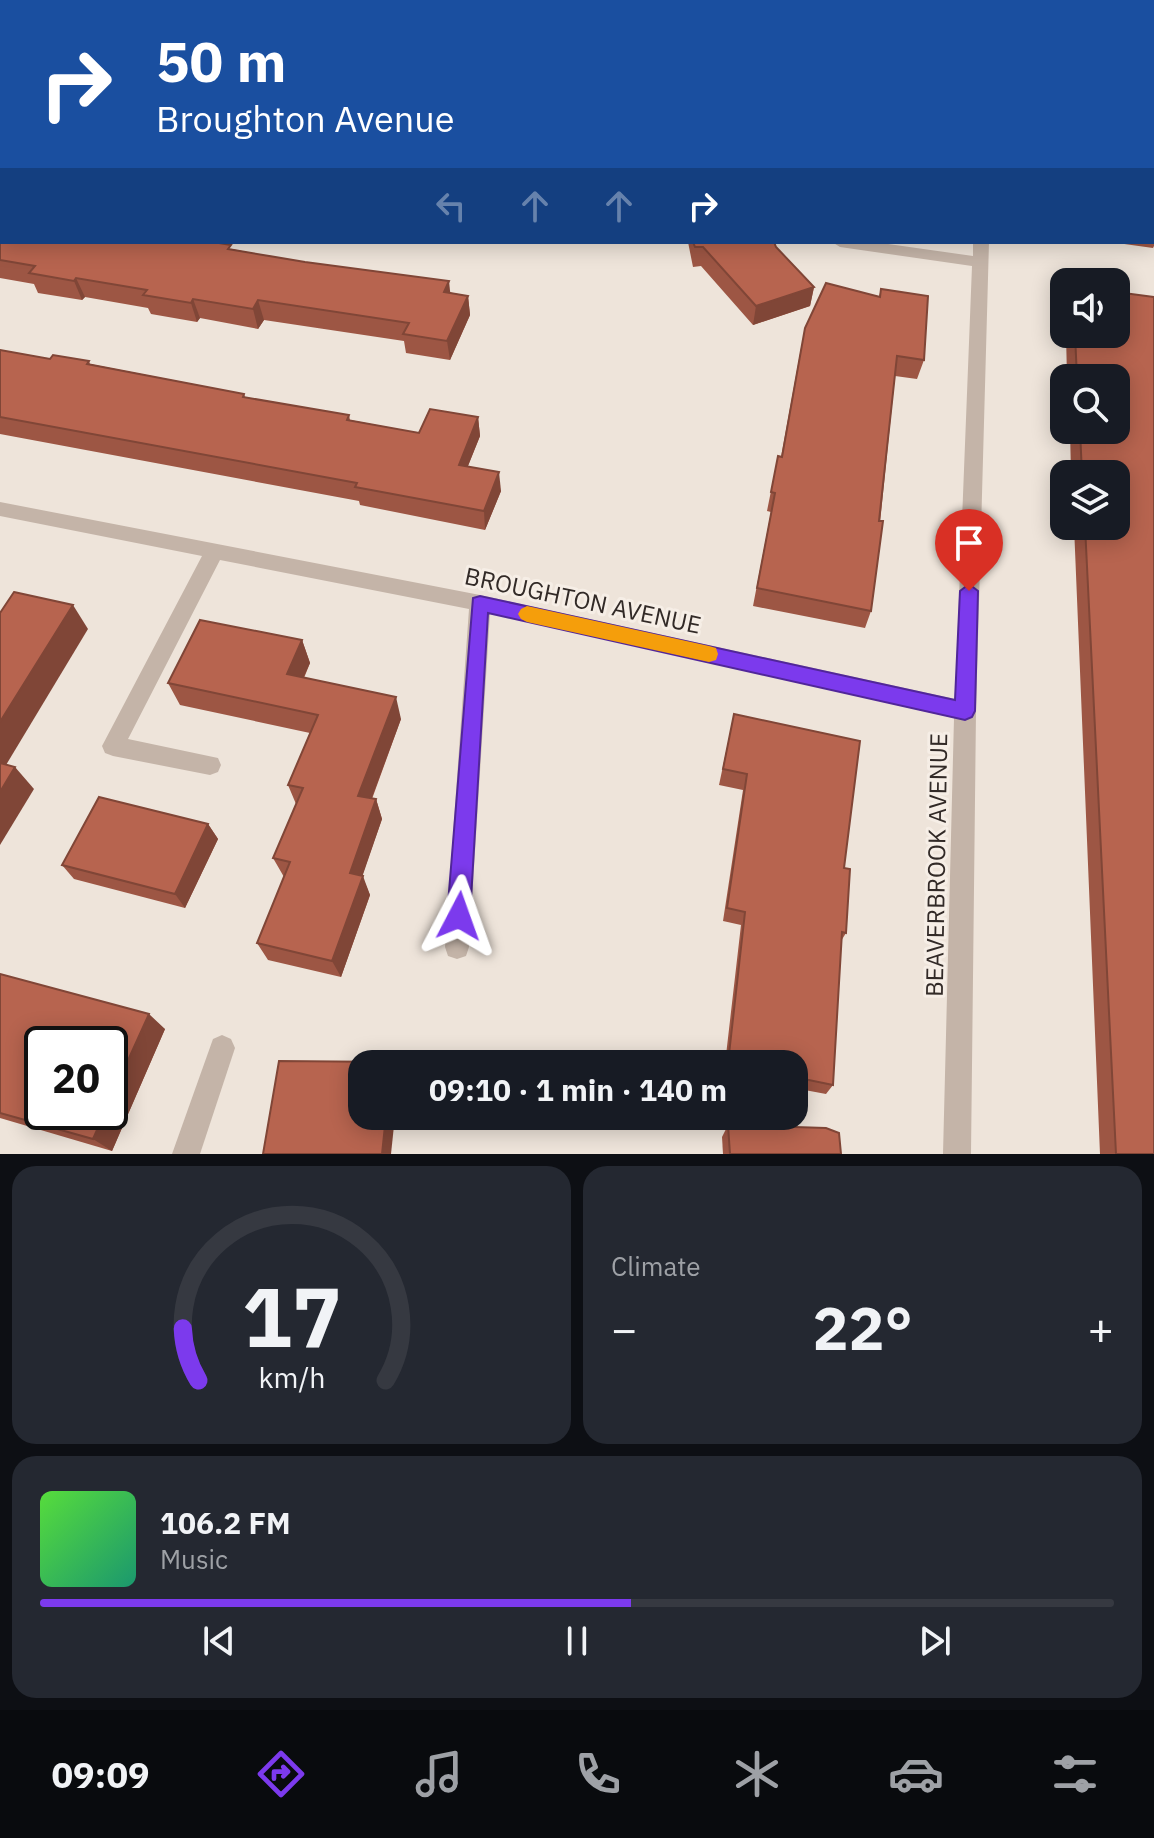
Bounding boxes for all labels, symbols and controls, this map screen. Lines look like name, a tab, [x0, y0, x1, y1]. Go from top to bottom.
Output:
text: 50 m	[156, 25, 286, 97]
icon: right	[24, 32, 128, 136]
text: Broughton Avenue	[156, 95, 454, 142]
icon: left	[429, 184, 473, 228]
icon: ahead	[513, 184, 557, 228]
icon: ahead	[597, 184, 641, 228]
icon: right	[681, 184, 725, 228]
map controls	[1050, 268, 1130, 540]
button: sound	[1050, 268, 1130, 348]
button: search	[1050, 364, 1130, 444]
button: layers	[1050, 460, 1130, 540]
pin	[935, 509, 1003, 591]
icon: arrive	[947, 521, 991, 565]
street label: BROUGHTON AVENUE	[462, 559, 704, 641]
street label: BEAVERBROOK AVENUE	[918, 733, 954, 997]
position arrow	[417, 874, 501, 958]
speed limit sign: 20	[24, 1026, 128, 1130]
text: 09:10 · 1 min · 140 m	[429, 1070, 727, 1109]
text: Climate	[611, 1249, 701, 1283]
text: 17	[242, 1262, 341, 1370]
text: 22°	[812, 1288, 913, 1367]
text: −	[611, 1300, 637, 1357]
text: +	[1088, 1300, 1114, 1357]
text: km/h	[258, 1359, 325, 1396]
text: 106.2 FM	[160, 1503, 291, 1542]
text: Music	[160, 1542, 228, 1576]
icon: previous	[197, 1619, 241, 1663]
icon: pause	[555, 1619, 599, 1663]
icon: next	[913, 1619, 957, 1663]
icon: directions	[253, 1746, 309, 1802]
icon: music	[411, 1746, 467, 1802]
icon: phone	[570, 1746, 626, 1802]
icon: climate	[729, 1746, 785, 1802]
icon: car	[888, 1746, 944, 1802]
icon: filters	[1047, 1746, 1103, 1802]
text: 09:09	[51, 1751, 150, 1798]

